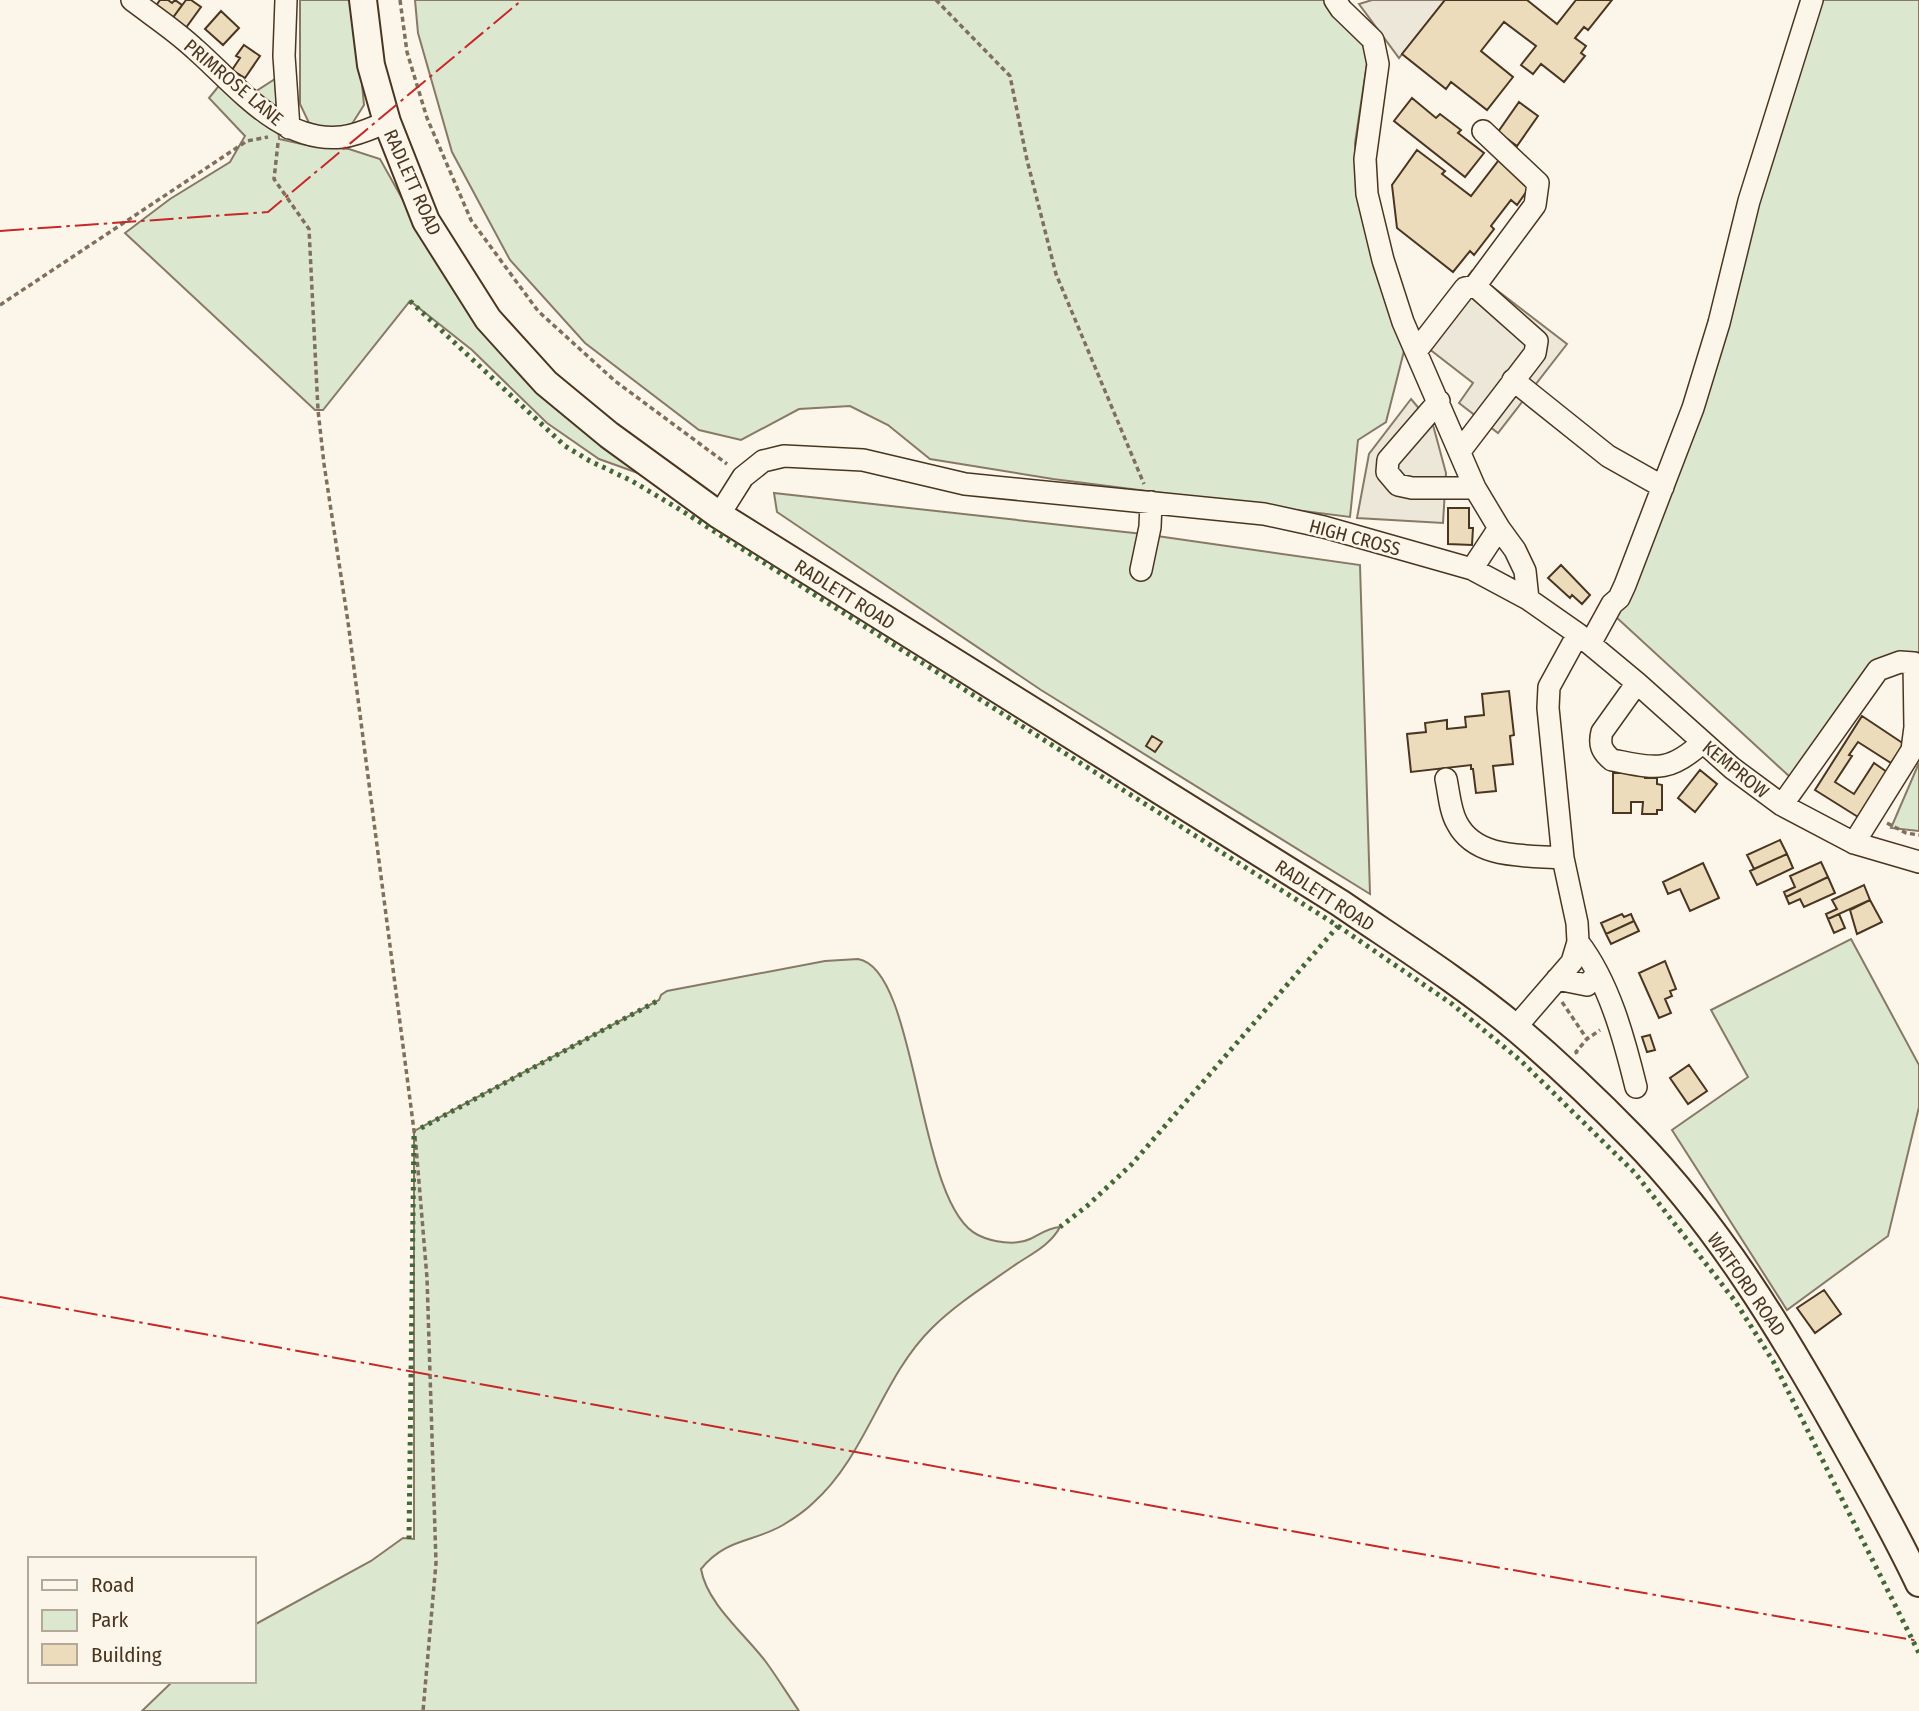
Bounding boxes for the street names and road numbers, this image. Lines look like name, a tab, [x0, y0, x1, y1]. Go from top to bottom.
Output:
street label: PRIMROSE LANE	[179, 34, 288, 131]
street label: RADLETT ROAD	[379, 126, 446, 239]
street label: HIGH CROSS	[1307, 514, 1403, 561]
street label: RADLETT ROAD	[790, 555, 899, 634]
street label: KEMPROW	[1698, 736, 1774, 803]
street label: RADLETT ROAD	[1271, 855, 1379, 936]
street label: WATFORD ROAD	[1703, 1228, 1791, 1340]

